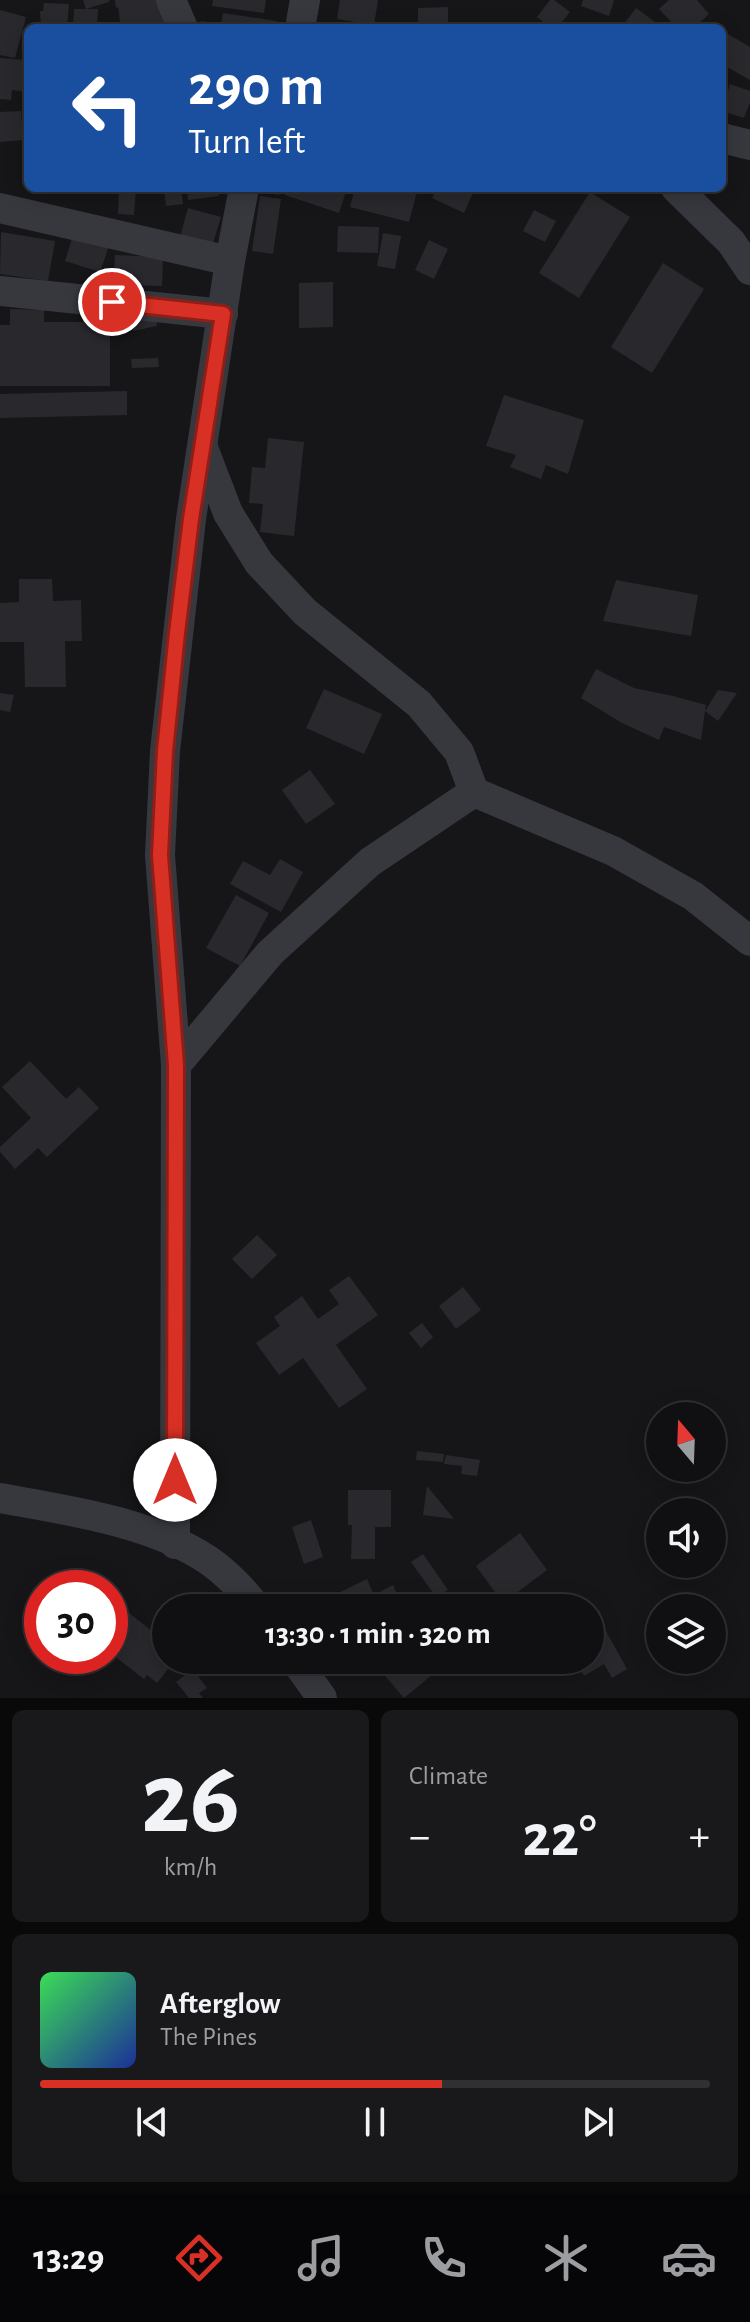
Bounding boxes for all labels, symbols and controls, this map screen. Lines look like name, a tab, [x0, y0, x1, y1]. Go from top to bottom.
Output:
icon: left	[56, 56, 160, 160]
text: 290 m	[188, 59, 324, 115]
text: Turn left	[188, 124, 305, 160]
pin	[78, 268, 146, 336]
icon: arrive	[90, 280, 134, 324]
north arrow	[646, 1402, 726, 1482]
map controls	[646, 1402, 726, 1674]
position arrow	[133, 1438, 217, 1522]
button: sound	[646, 1498, 726, 1578]
speed limit sign: 30	[24, 1570, 128, 1674]
button: layers	[646, 1594, 726, 1674]
text: 13:30 · 1 min · 320 m	[265, 1619, 491, 1649]
text: 26	[141, 1748, 240, 1852]
text: Climate	[409, 1763, 488, 1789]
text: 22°	[522, 1807, 597, 1867]
text: −	[409, 1815, 430, 1859]
text: +	[689, 1815, 710, 1859]
text: km/h	[164, 1854, 217, 1880]
text: Afterglow	[160, 1989, 281, 2019]
text: The Pines	[160, 2024, 257, 2050]
icon: previous	[130, 2100, 174, 2144]
icon: pause	[353, 2100, 397, 2144]
icon: next	[576, 2100, 620, 2144]
icon: directions	[171, 2230, 227, 2286]
icon: music	[293, 2230, 349, 2286]
icon: phone	[416, 2230, 472, 2286]
icon: climate	[538, 2230, 594, 2286]
icon: car	[661, 2230, 717, 2286]
text: 13:29	[33, 2240, 104, 2276]

